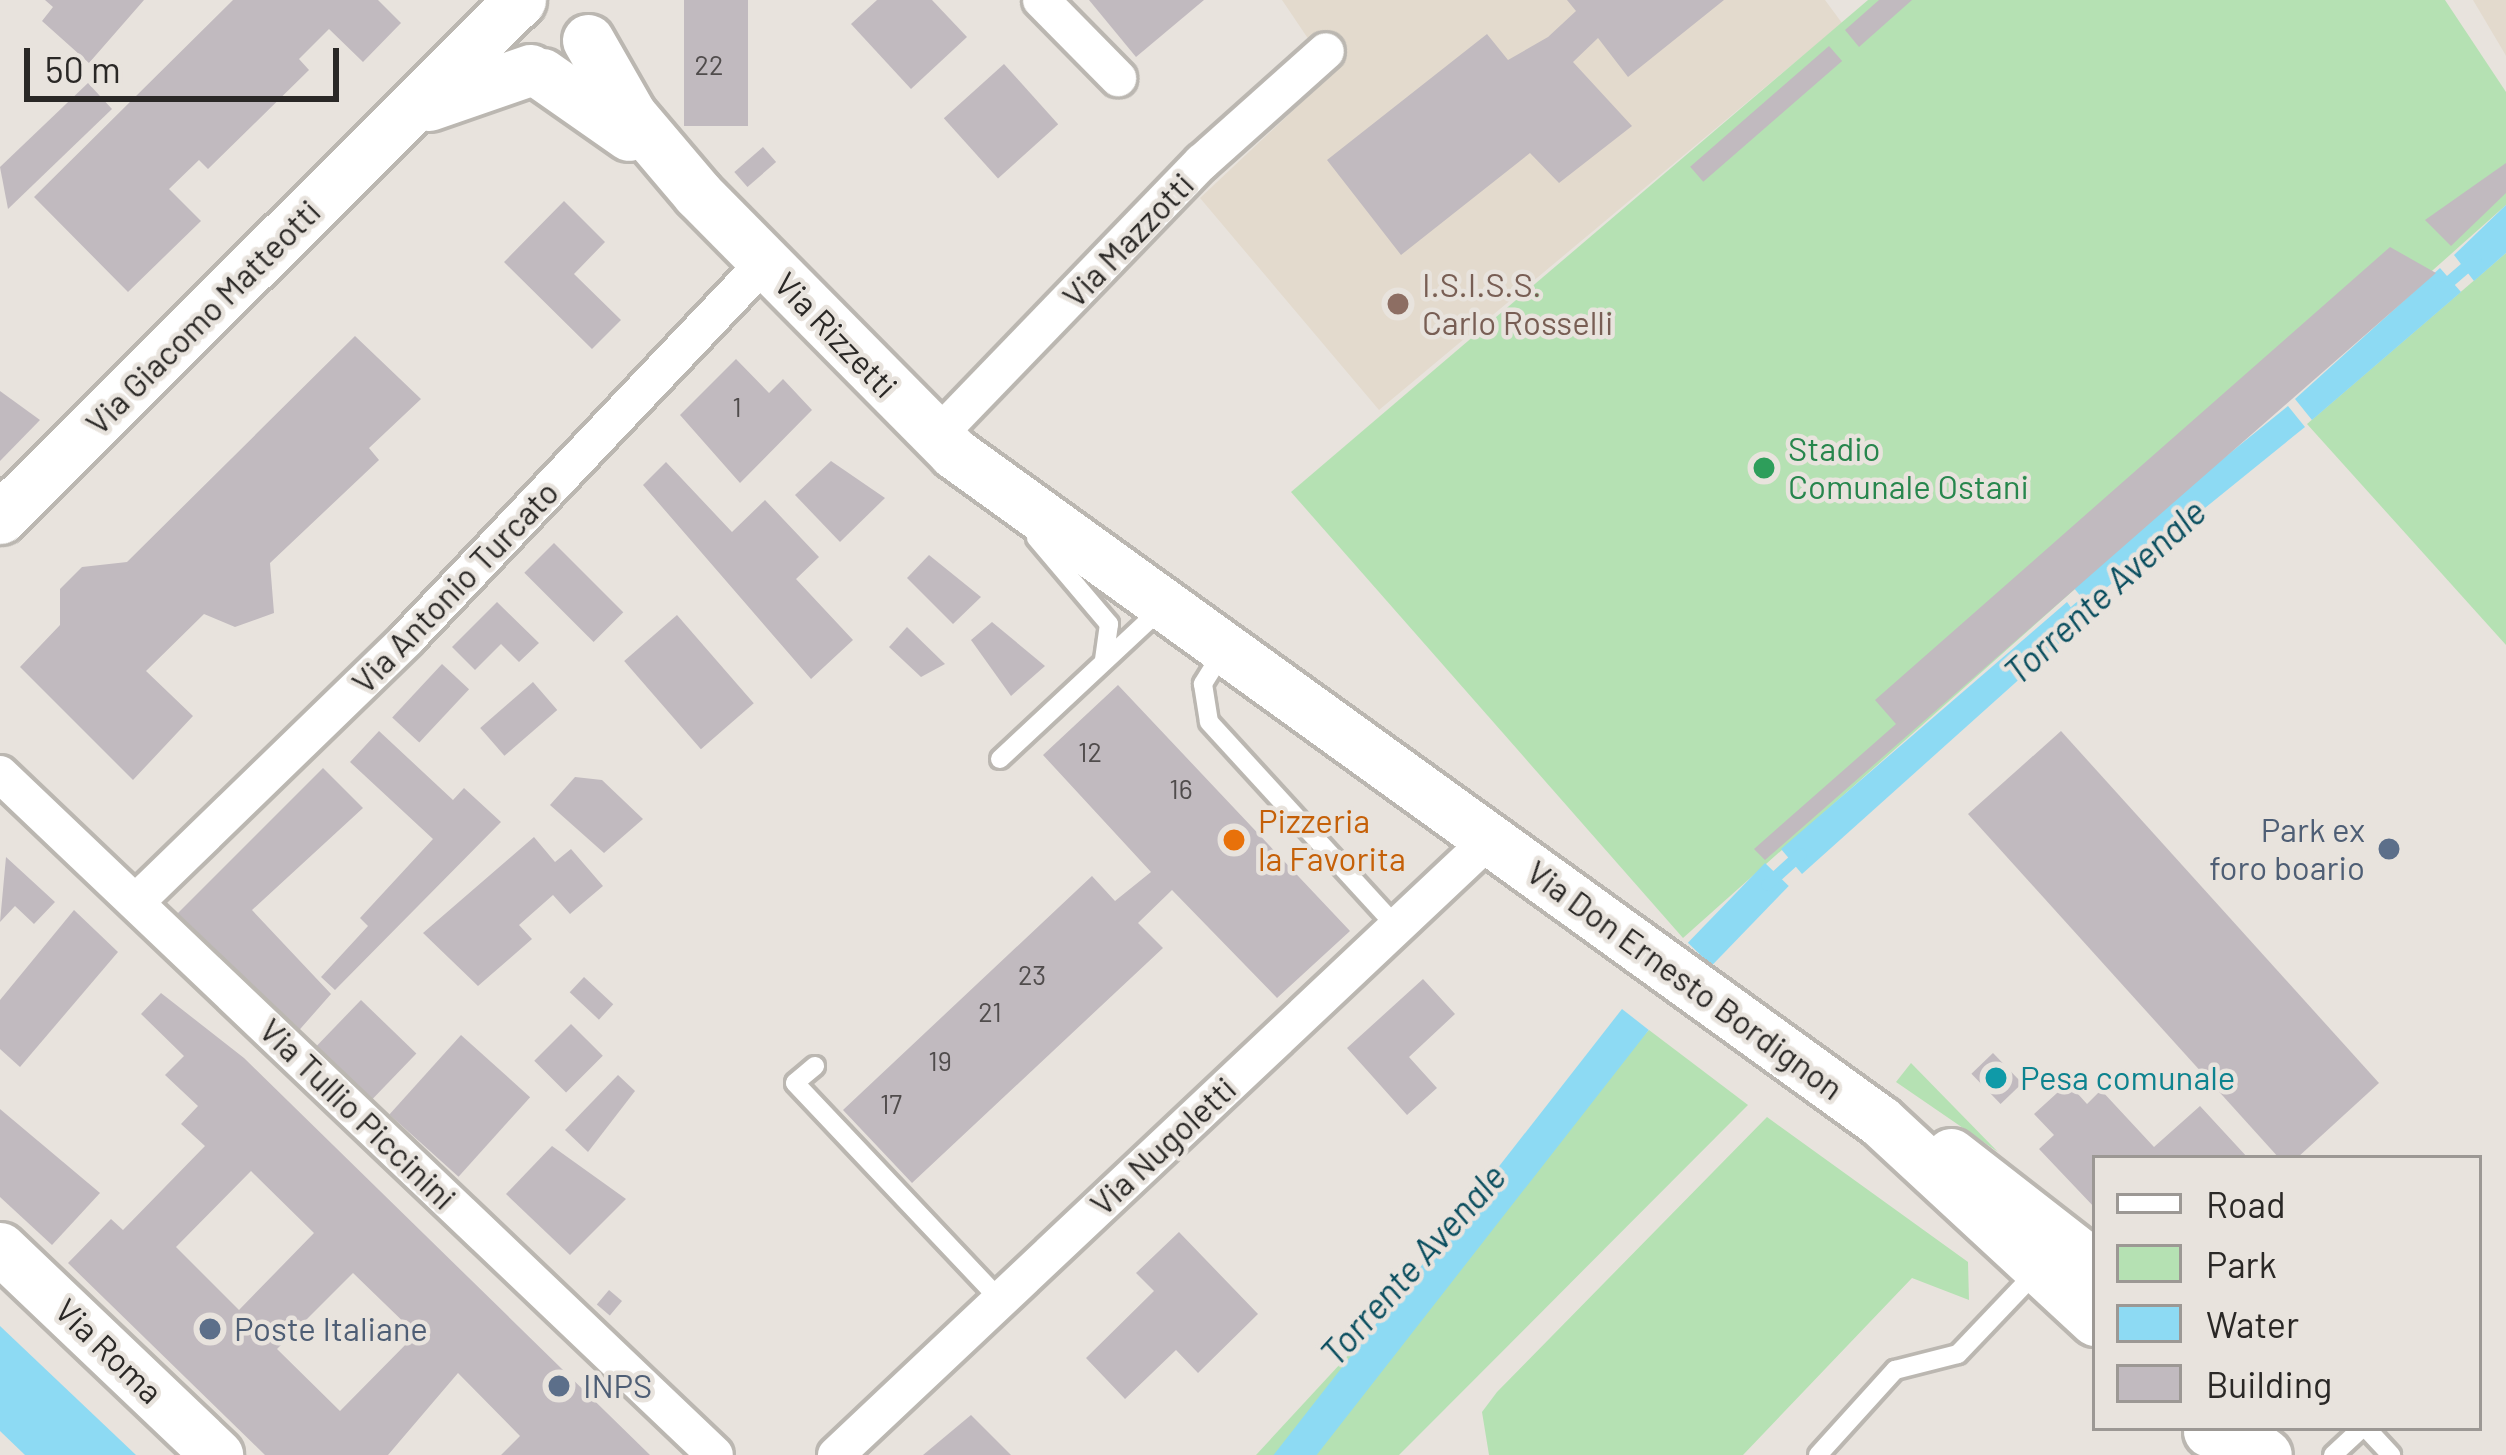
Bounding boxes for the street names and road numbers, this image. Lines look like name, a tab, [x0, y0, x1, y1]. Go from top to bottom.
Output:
street label: Via Mazzotti	[1054, 165, 1202, 315]
street label: Via Giacomo Matteotti	[78, 192, 328, 442]
street label: Via Rizzetti	[766, 264, 906, 406]
street label: Via Antonio Turcato	[344, 473, 566, 701]
street label: Via Don Ernesto Bordignon	[1519, 852, 1851, 1108]
street label: Via Tullio Piccinini	[252, 1010, 464, 1218]
street label: Via Nugoletti	[1082, 1069, 1244, 1223]
street label: Via Roma	[47, 1290, 171, 1412]

